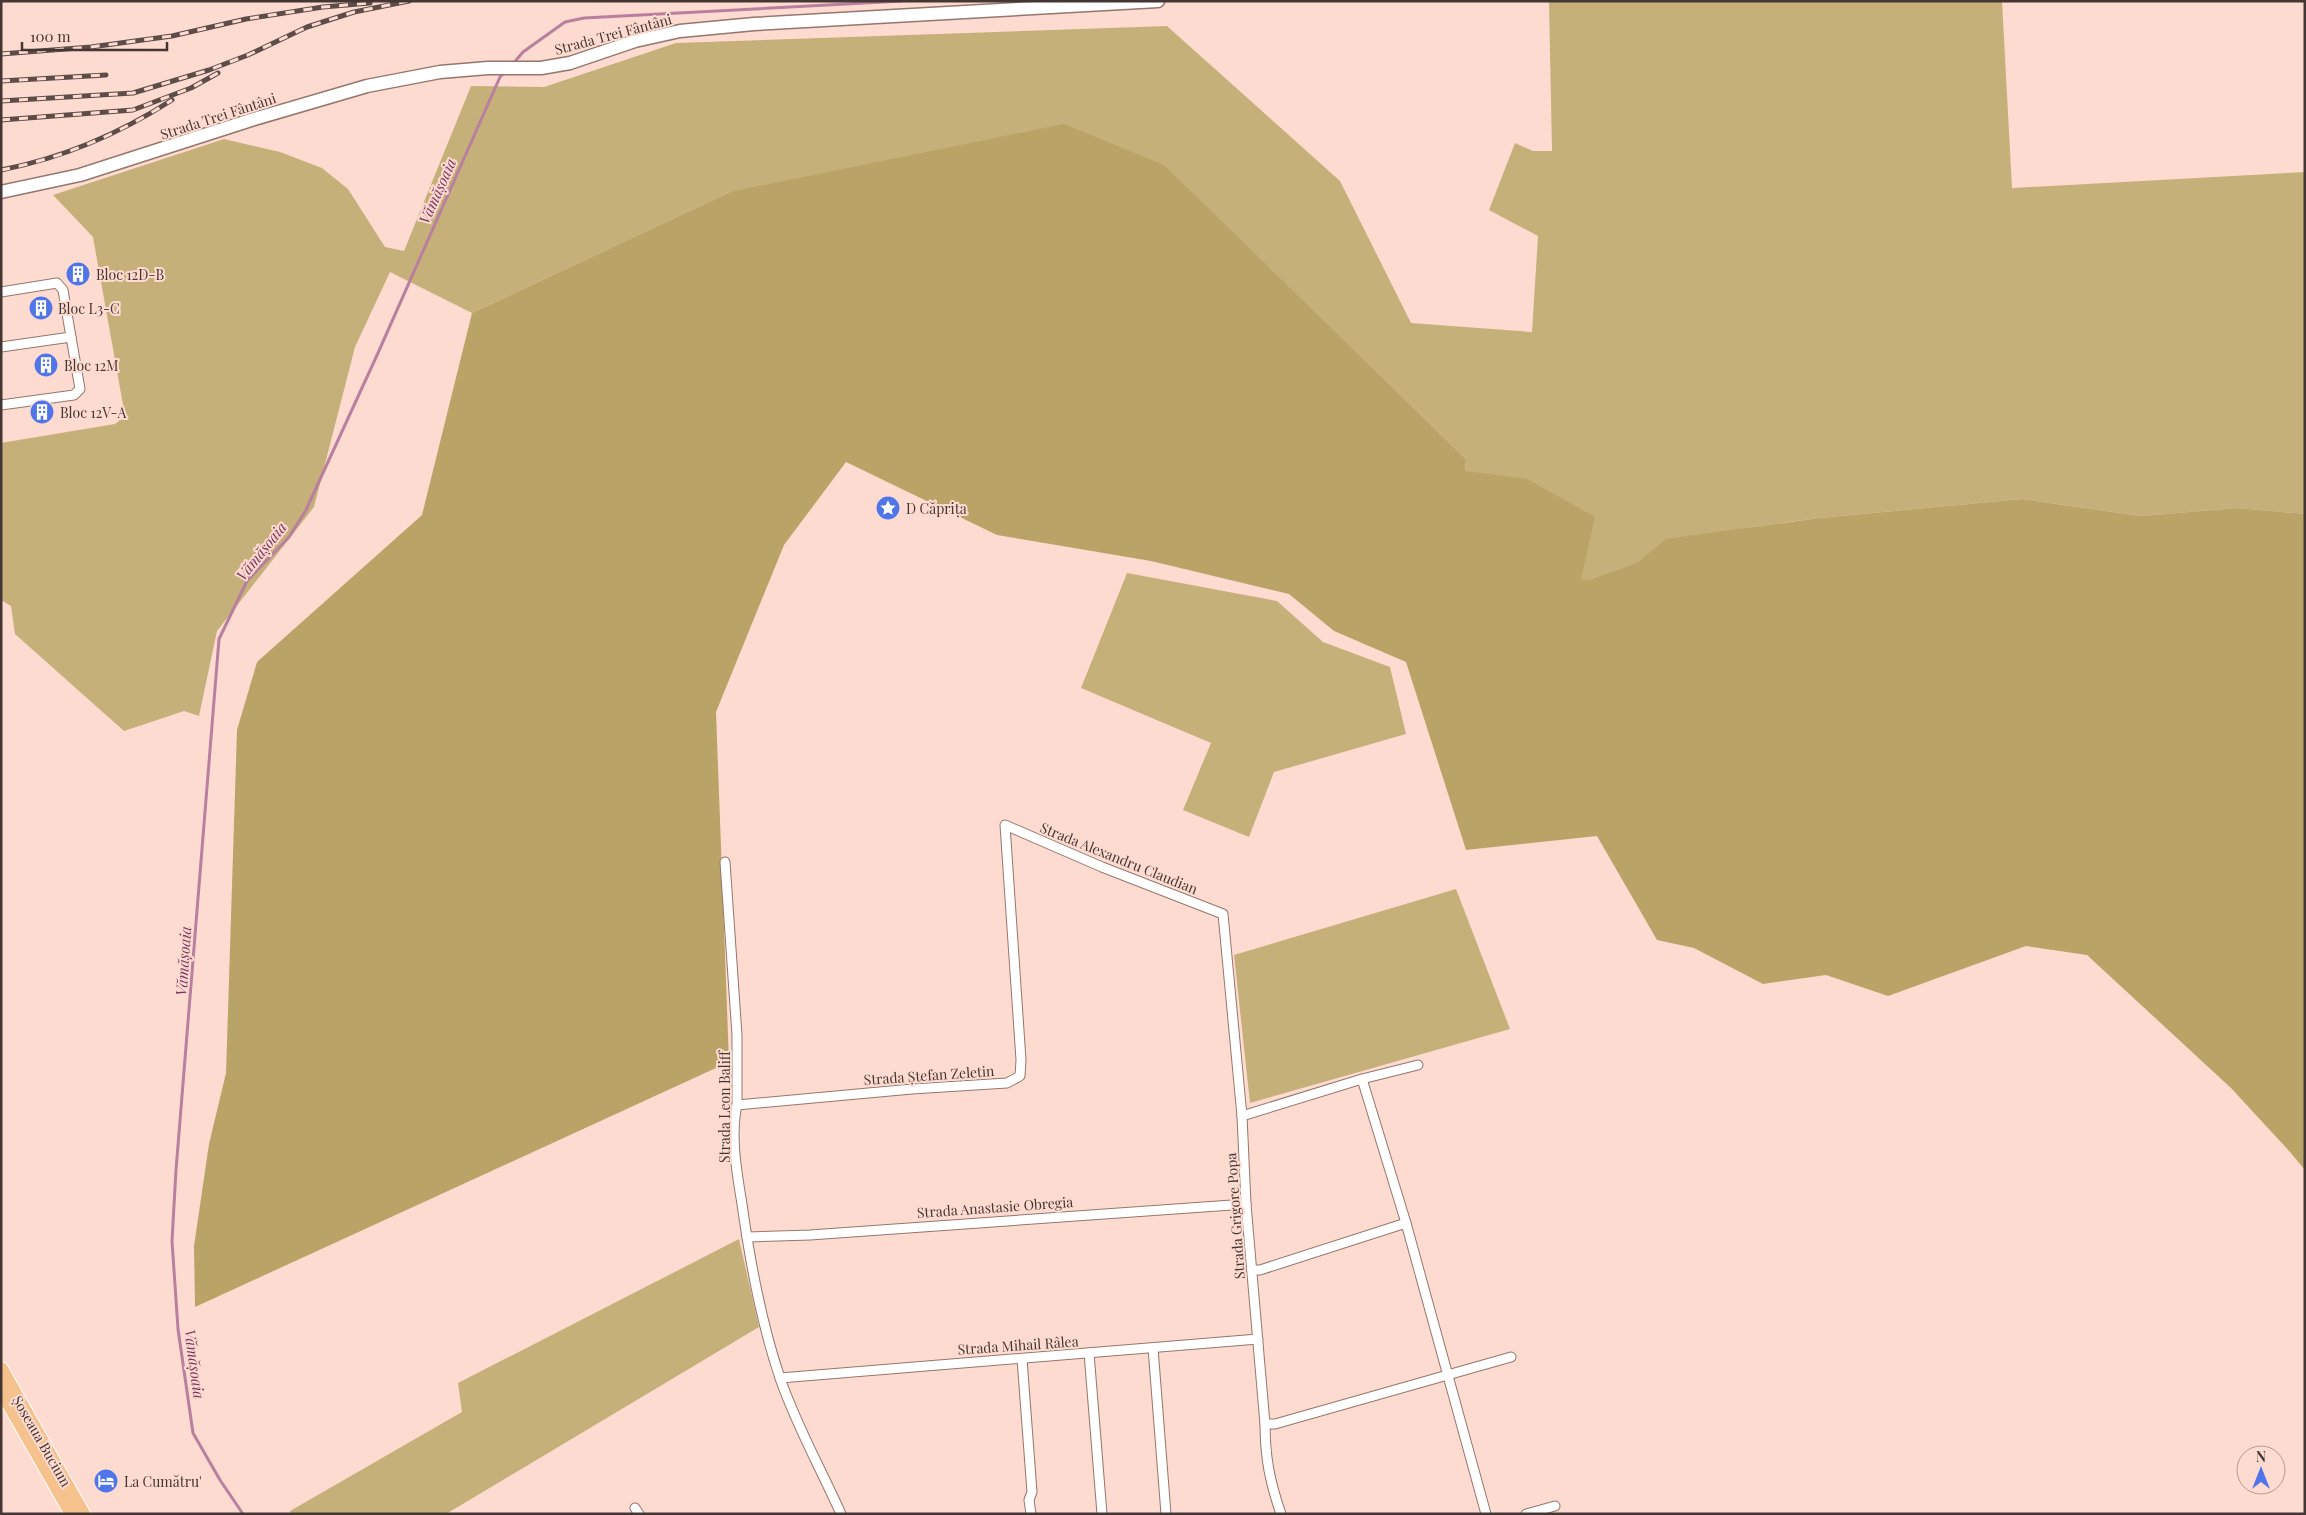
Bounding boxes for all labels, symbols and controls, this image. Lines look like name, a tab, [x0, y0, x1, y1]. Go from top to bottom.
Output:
street label: Strada Trei Fântâni	[552, 9, 674, 59]
scale bar	[22, 20, 168, 52]
text: 100 m	[30, 26, 71, 46]
street label: Strada Trei Fântâni	[158, 88, 278, 144]
water label: Vămășoaia	[414, 155, 460, 227]
building icon: Bloc 12D-B	[65, 261, 91, 287]
place label: Bloc 12D-B	[96, 265, 164, 284]
building icon: Bloc L3-C	[28, 295, 54, 321]
place label: Bloc L3-C	[58, 299, 120, 318]
building icon: Bloc 12M	[33, 352, 59, 378]
place label: Bloc 12M	[64, 356, 119, 375]
building icon: Bloc 12V-A	[29, 399, 55, 425]
place label: Bloc 12V-A	[60, 403, 127, 422]
place icon: D Căprița	[875, 495, 901, 521]
place label: D Căprița	[906, 499, 967, 518]
water label: Vămășoaia	[231, 517, 291, 584]
street label: Strada Alexandru Claudian	[1037, 818, 1201, 899]
water label: Vămășoaia	[171, 925, 195, 997]
street label: Strada Leon Baliff	[715, 1049, 734, 1163]
street label: Strada Ștefan Zeletin	[863, 1061, 996, 1089]
street label: Strada Grigore Popa	[1221, 1152, 1249, 1280]
street label: Strada Anastasie Obregia	[916, 1192, 1074, 1222]
water label: Vămășoaia	[180, 1328, 210, 1400]
street label: Strada Mihail Râlea	[957, 1331, 1079, 1359]
street label: Șoseaua Bucium	[8, 1392, 76, 1491]
north arrow	[2236, 1445, 2286, 1495]
text: N	[2256, 1447, 2266, 1466]
hotel icon: La Cumătru'	[93, 1468, 119, 1494]
place label: La Cumătru'	[124, 1472, 202, 1491]

